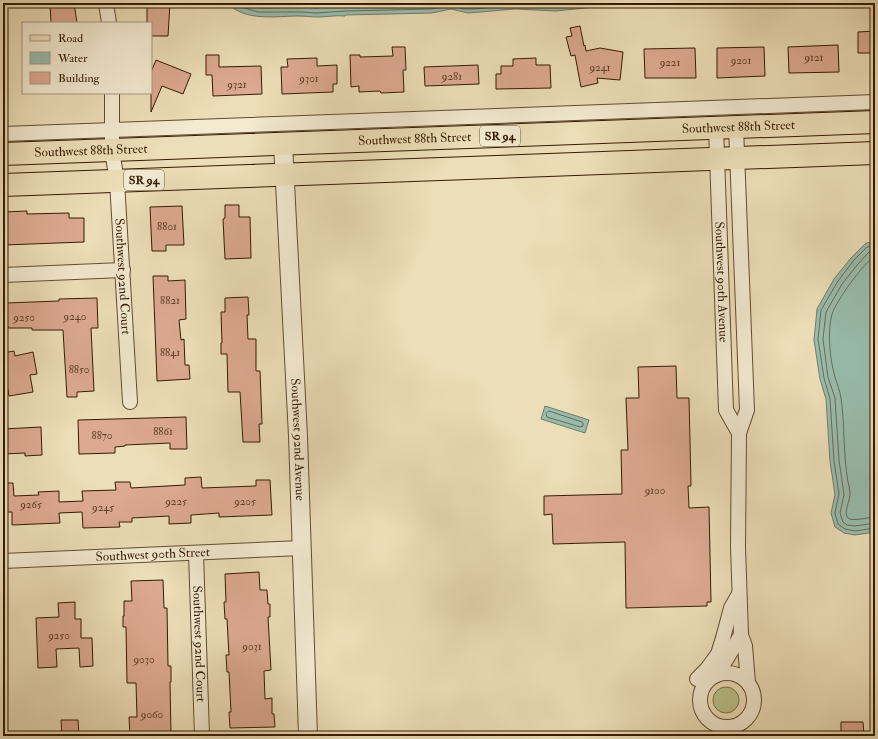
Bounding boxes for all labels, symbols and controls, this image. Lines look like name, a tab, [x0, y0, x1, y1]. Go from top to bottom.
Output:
legend	[22, 22, 152, 94]
text: Road	[58, 31, 83, 46]
text: Water	[57, 51, 88, 66]
house number: 9121	[803, 51, 824, 64]
house number: 9201	[730, 54, 751, 67]
house number: 9221	[659, 56, 680, 69]
house number: 9241	[588, 61, 611, 74]
house number: 9281	[441, 70, 462, 83]
text: Building	[58, 71, 101, 86]
house number: 9301	[298, 72, 319, 85]
house number: 9321	[226, 78, 247, 91]
street label: Southwest 88th Street	[682, 117, 795, 137]
road number: SR 94	[480, 126, 520, 146]
street label: Southwest 88th Street	[358, 129, 472, 149]
street label: Southwest 88th Street	[34, 141, 148, 161]
road number: SR 94	[124, 170, 164, 190]
street label: Southwest 92nd Court	[111, 218, 134, 335]
house number: 8801	[157, 220, 177, 233]
street label: Southwest 90th Avenue	[711, 221, 732, 343]
house number: 8821	[160, 294, 180, 307]
house number: 9240	[63, 310, 87, 323]
house number: 9250	[12, 311, 35, 324]
house number: 8841	[160, 346, 180, 359]
house number: 8850	[69, 363, 90, 376]
street label: Southwest 92nd Avenue	[287, 378, 308, 502]
house number: 8861	[153, 425, 173, 438]
house number: 8870	[92, 429, 113, 442]
house number: 9100	[644, 484, 666, 497]
house number: 9225	[164, 495, 187, 508]
house number: 9205	[233, 495, 256, 508]
house number: 9265	[19, 498, 42, 511]
house number: 9245	[91, 501, 114, 514]
street label: Southwest 90th Street	[95, 544, 210, 565]
street label: Southwest 92nd Court	[189, 585, 209, 702]
house number: 9250	[47, 629, 70, 642]
house number: 9031	[241, 640, 262, 653]
house number: 9030	[132, 653, 155, 666]
house number: 9060	[140, 708, 164, 721]

